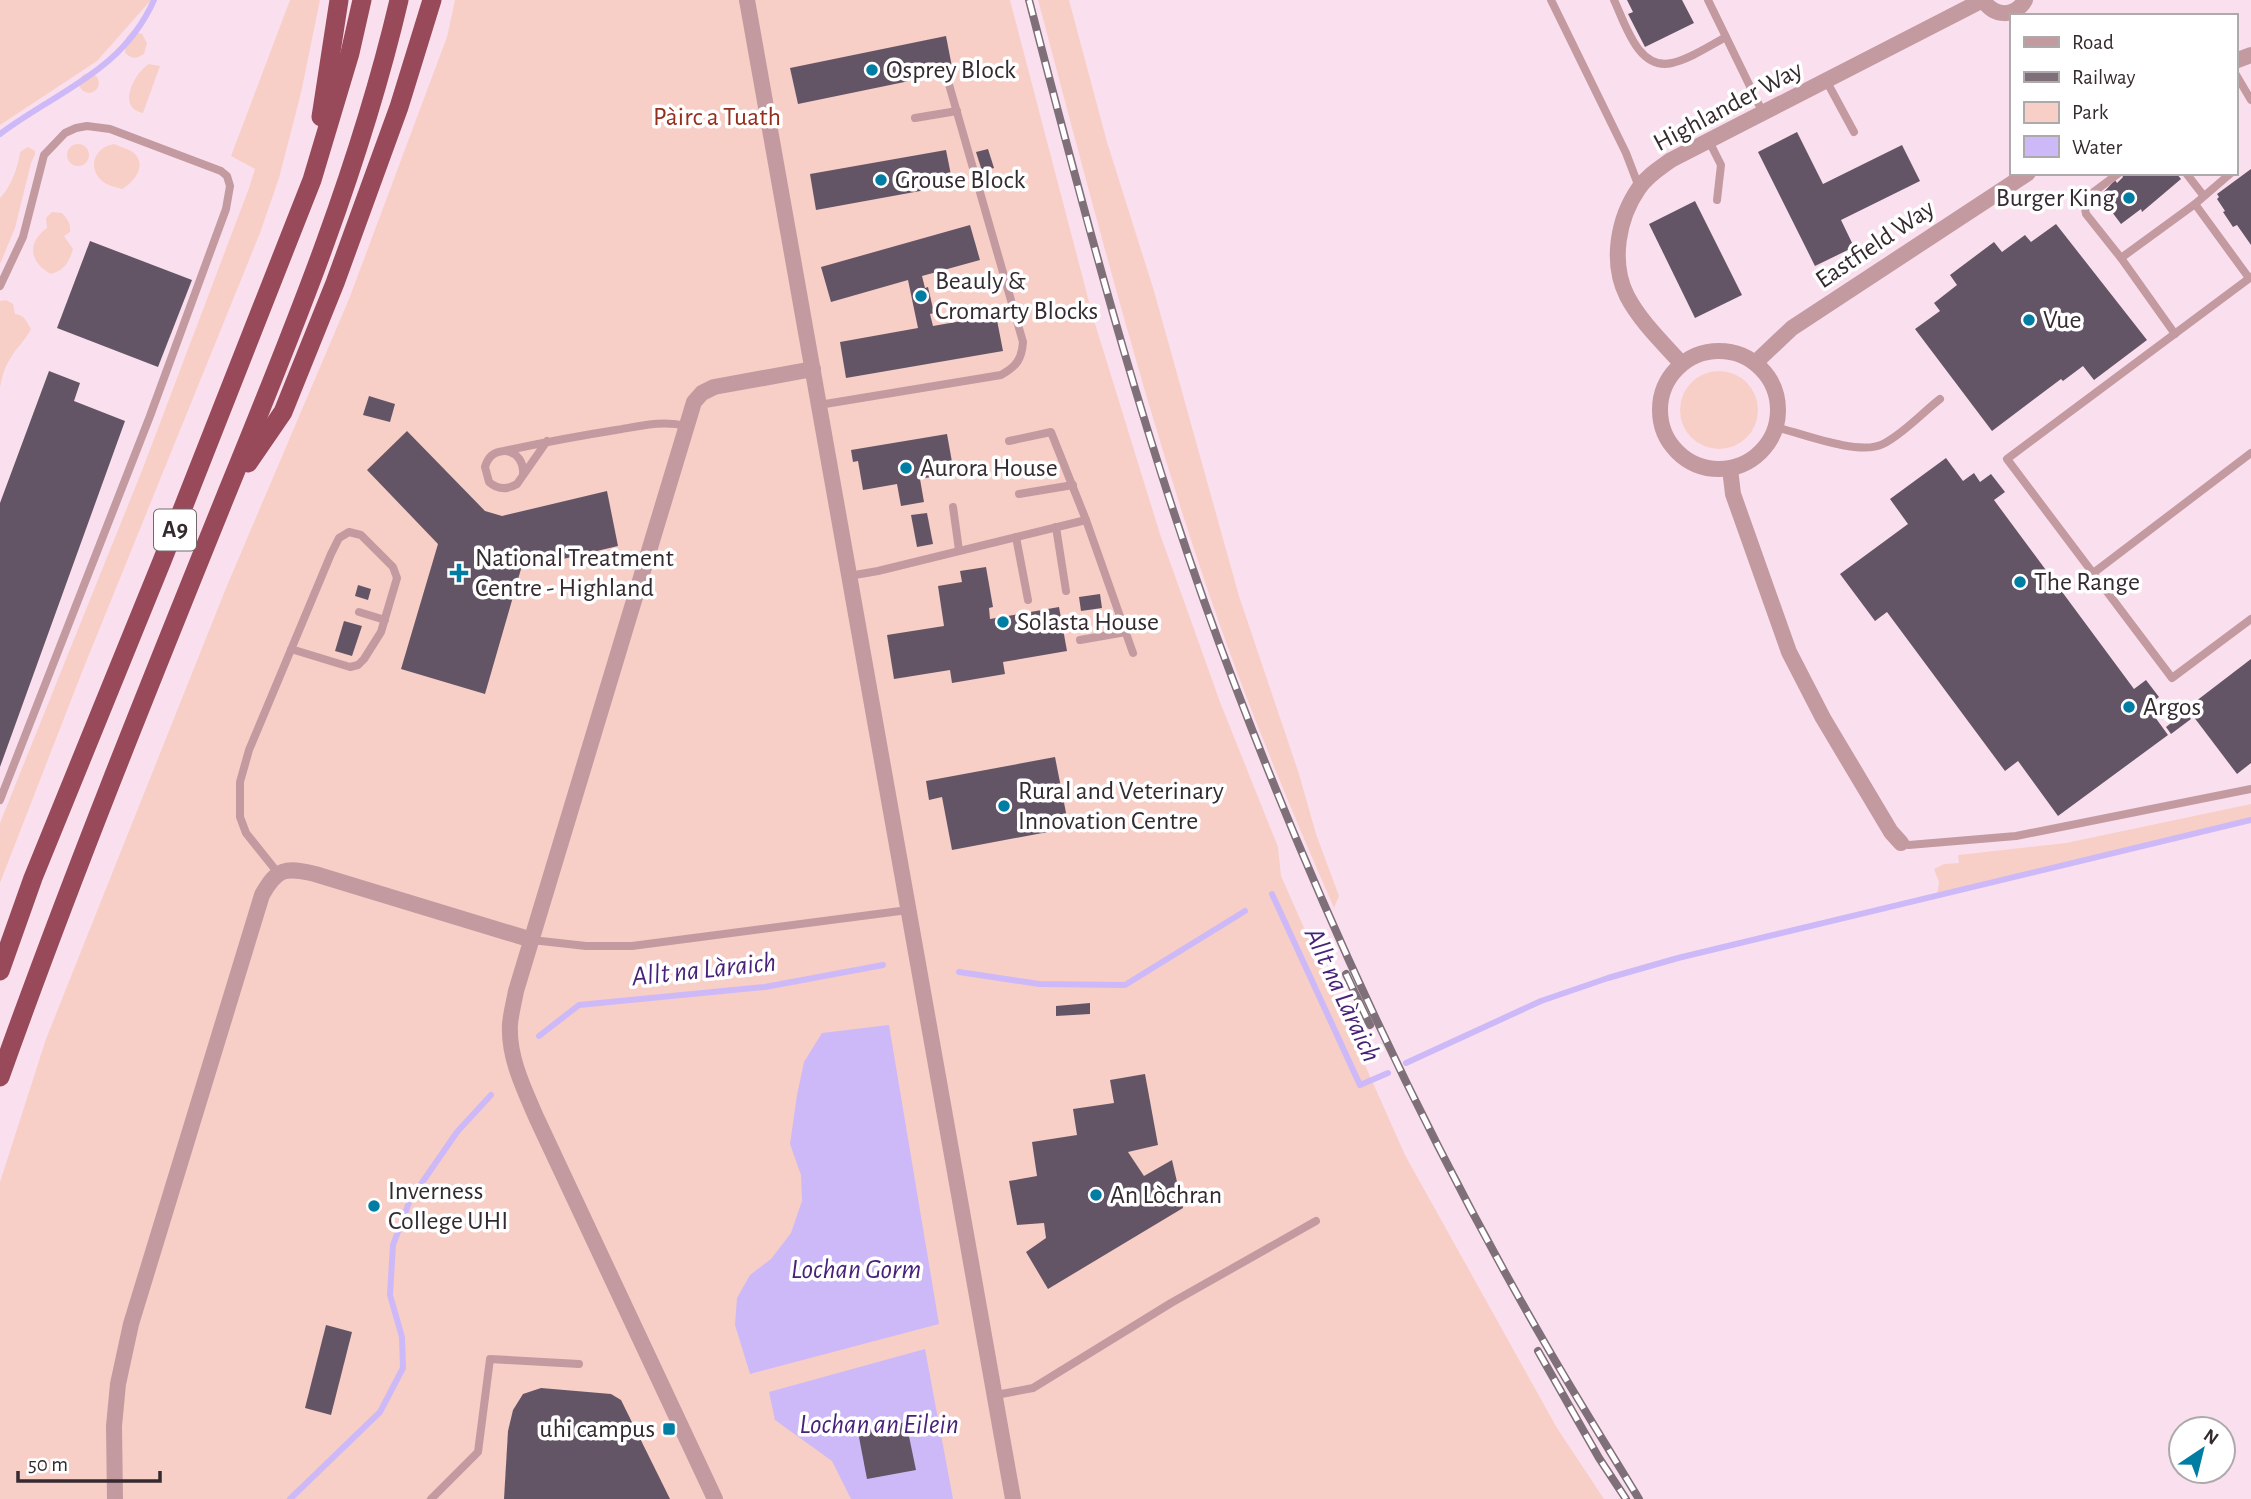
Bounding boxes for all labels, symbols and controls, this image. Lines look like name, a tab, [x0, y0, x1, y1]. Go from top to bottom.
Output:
legend	[2010, 14, 2237, 175]
text: Road	[2072, 32, 2114, 53]
street label: Highlander Way	[1649, 56, 1807, 156]
place label: Osprey Block	[886, 57, 1016, 83]
marker: Osprey Block	[864, 62, 880, 78]
text: Railway	[2072, 67, 2135, 88]
text: Park	[2072, 102, 2109, 123]
park label: Pàirc a Tuath	[653, 104, 781, 130]
text: Water	[2072, 137, 2122, 158]
place label: Grouse Block	[895, 167, 1026, 193]
marker: Grouse Block	[873, 172, 889, 188]
place label: Burger King	[1996, 185, 2115, 211]
marker: Burger King	[2121, 190, 2137, 206]
street label: Eastfield Way	[1811, 195, 1939, 293]
place label: Beauly & Cromarty Blocks	[935, 268, 1098, 324]
marker: Beauly & Cromarty Blocks	[913, 288, 929, 304]
place label: Vue	[2043, 307, 2082, 333]
marker: Vue	[2021, 312, 2037, 328]
place label: Aurora House	[920, 455, 1058, 481]
marker: Aurora House	[898, 460, 914, 476]
road number: A9	[154, 509, 196, 550]
place label: National Treatment Centre - Highland	[475, 545, 674, 601]
marker: National Treatment Centre - Highland	[449, 563, 469, 583]
place label: The Range	[2034, 569, 2140, 595]
marker: The Range	[2012, 574, 2028, 590]
place label: Solasta House	[1017, 609, 1159, 635]
marker: Solasta House	[995, 614, 1011, 630]
place label: Argos	[2143, 694, 2201, 720]
marker: Argos	[2121, 699, 2137, 715]
place label: Rural and Veterinary Innovation Centre	[1018, 778, 1224, 834]
marker: Rural and Veterinary Innovation Centre	[996, 798, 1012, 814]
water label: Allt na Làraich	[1298, 923, 1385, 1067]
water label: Allt na Làraich	[630, 949, 777, 992]
place label: Inverness College UHI	[388, 1178, 508, 1234]
place label: An Lòchran	[1110, 1182, 1222, 1208]
marker: An Lòchran	[1088, 1187, 1104, 1203]
marker: Inverness College UHI	[366, 1198, 382, 1214]
water label: Lochan Gorm	[791, 1256, 921, 1284]
water label: Lochan an Eilein	[799, 1411, 959, 1439]
north arrow	[2167, 1415, 2237, 1485]
place label: uhi campus	[539, 1416, 655, 1442]
marker: uhi campus	[661, 1421, 677, 1437]
text: N	[2200, 1426, 2222, 1449]
scale bar	[18, 1440, 159, 1484]
text: 50 m	[28, 1454, 68, 1475]

